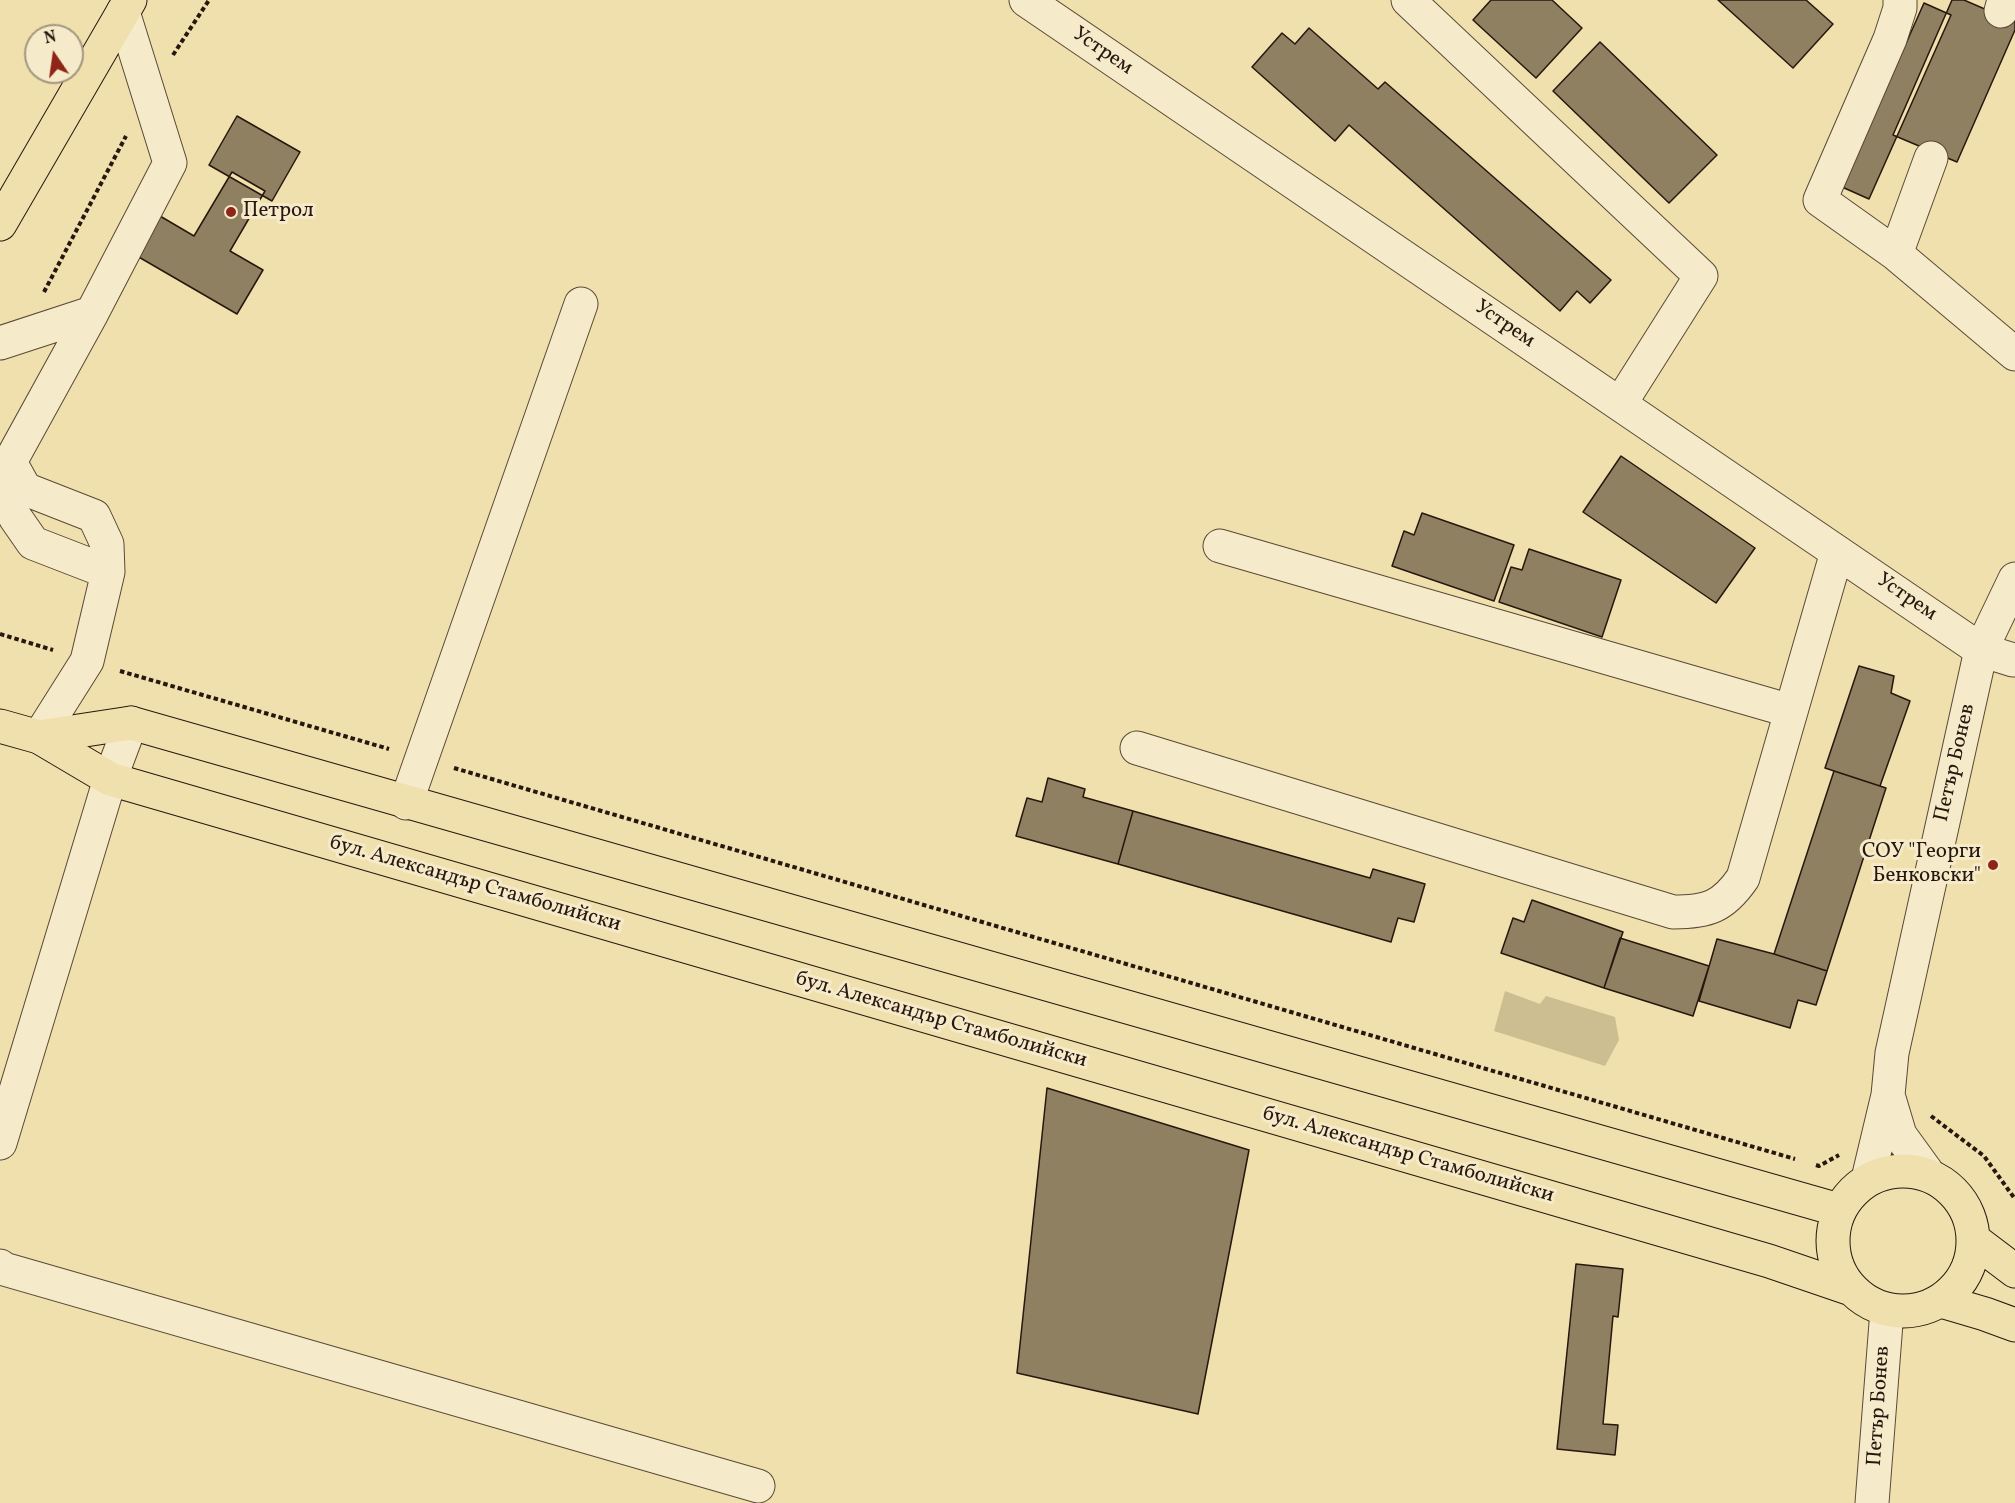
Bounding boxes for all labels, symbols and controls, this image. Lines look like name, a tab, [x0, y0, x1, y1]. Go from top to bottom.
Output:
street label: Устрем	[1067, 23, 1137, 81]
north arrow	[24, 24, 84, 84]
text: N	[42, 26, 59, 50]
place label: Петрол	[243, 199, 314, 225]
marker: Петрол	[224, 205, 238, 219]
street label: Устрем	[1469, 296, 1539, 354]
street label: Устрем	[1871, 569, 1941, 627]
street label: Петър Бонев	[1930, 701, 1982, 825]
street label: бул. Александър Стамболийски	[326, 831, 624, 939]
place label: СОУ "Георги Бенковски"	[1862, 840, 1981, 890]
marker: СОУ "Георги Бенковски"	[1986, 858, 2000, 872]
street label: бул. Александър Стамболийски	[792, 967, 1090, 1075]
street label: бул. Александър Стамболийски	[1259, 1102, 1557, 1210]
street label: Петър Бонев	[1863, 1345, 1897, 1467]

